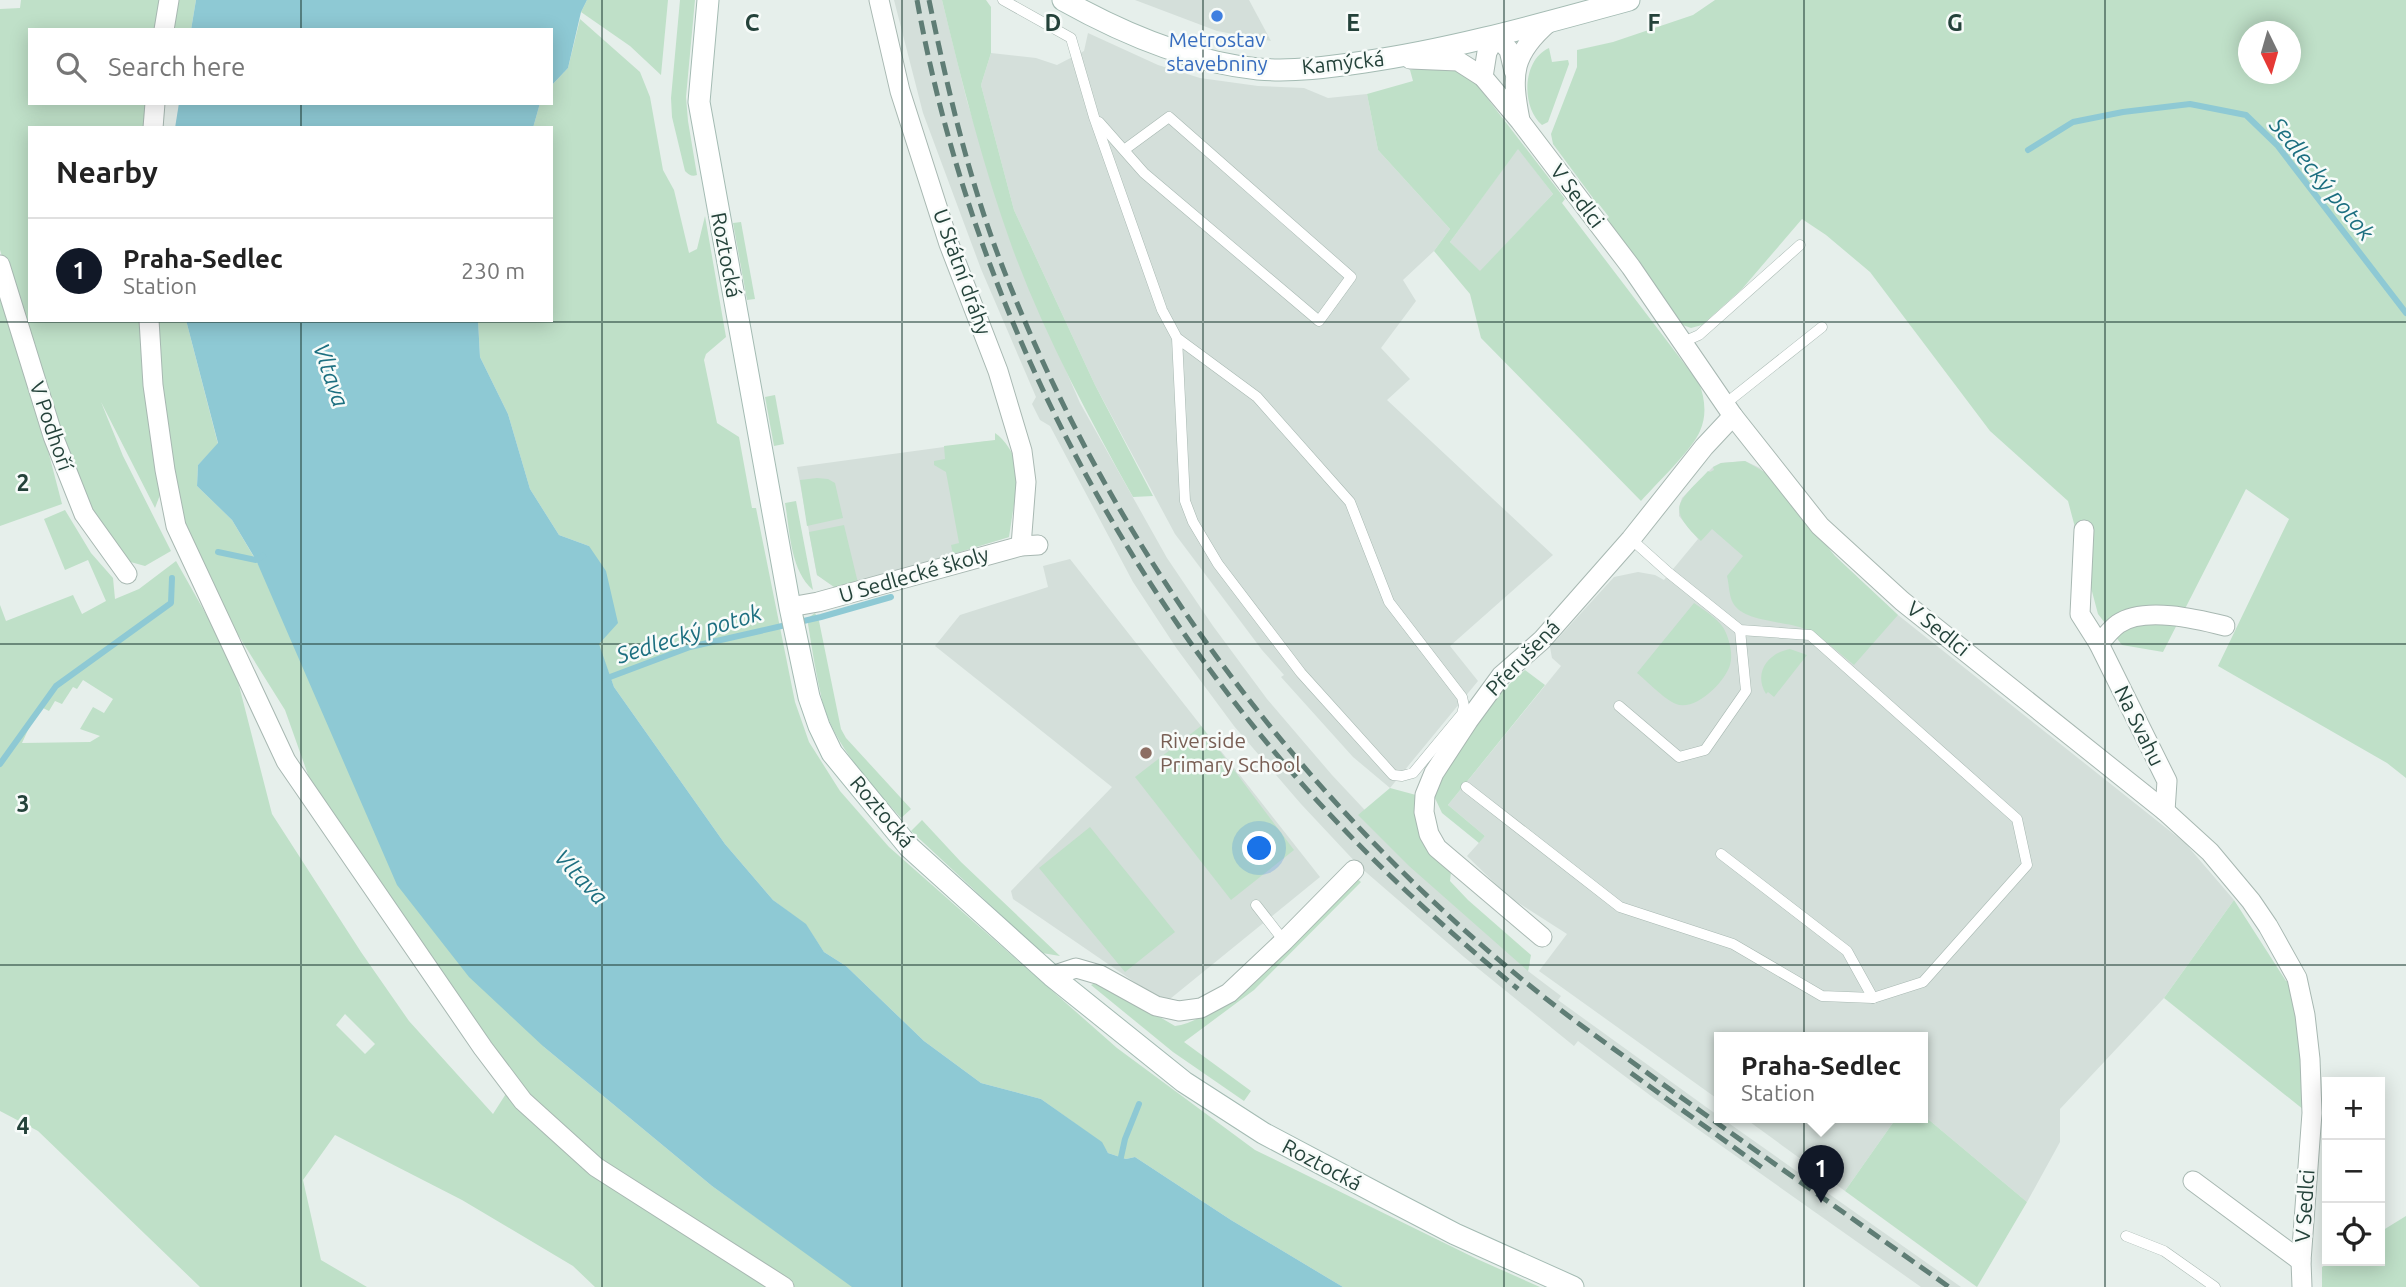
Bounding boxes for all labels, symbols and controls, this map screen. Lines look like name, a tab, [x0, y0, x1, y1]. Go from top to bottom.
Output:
marker: Metrostav stavebniny	[1209, 8, 1225, 24]
text: C	[745, 10, 760, 35]
text: D	[1045, 10, 1061, 35]
text: E	[1346, 10, 1360, 35]
text: F	[1648, 10, 1661, 35]
text: G	[1947, 10, 1963, 35]
north arrow	[2238, 21, 2301, 84]
place label: Metrostav stavebniny	[1166, 27, 1268, 75]
search box	[28, 28, 553, 105]
street label: Kamýcká	[1300, 46, 1385, 78]
icon: search	[52, 48, 90, 86]
text: Search here	[108, 52, 245, 81]
water label: Sedlecký potok	[2265, 111, 2380, 245]
text: Nearby	[56, 155, 158, 189]
street label: V Sedlci	[1546, 159, 1609, 232]
street label: U Státní dráhy	[929, 205, 997, 338]
street label: Roztocká	[707, 210, 747, 300]
text: Praha-Sedlec	[123, 244, 283, 273]
text: 1	[73, 258, 85, 283]
text: 230 m	[461, 258, 525, 283]
text: Station	[123, 273, 197, 298]
water label: Vltava	[309, 340, 354, 410]
street label: V Podhoří	[26, 378, 79, 474]
text: 2	[17, 470, 29, 495]
street label: U Sedlecké školy	[836, 541, 991, 607]
street label: V Sedlci	[1903, 596, 1975, 661]
water label: Sedlecký potok	[612, 599, 765, 668]
street label: Přerušená	[1480, 615, 1564, 700]
street label: Na Svahu	[2110, 681, 2170, 770]
place label: Riverside Primary School	[1160, 728, 1301, 776]
marker: Riverside Primary School	[1138, 745, 1154, 761]
street label: Roztocká	[846, 771, 920, 852]
text: 3	[17, 791, 29, 816]
your location	[1242, 831, 1276, 865]
water label: Vltava	[550, 844, 613, 909]
popup	[1714, 1032, 1928, 1123]
text: Praha-Sedlec	[1741, 1051, 1901, 1080]
map controls	[2322, 1077, 2385, 1266]
button: +	[2322, 1077, 2385, 1140]
text: Station	[1741, 1080, 1815, 1105]
text: 4	[17, 1113, 30, 1138]
street label: Roztocká	[1279, 1133, 1366, 1195]
button: −	[2322, 1140, 2385, 1203]
pin: 1	[1798, 1145, 1844, 1203]
street label: V Sedlci	[2289, 1168, 2319, 1243]
button: locate	[2322, 1203, 2385, 1266]

